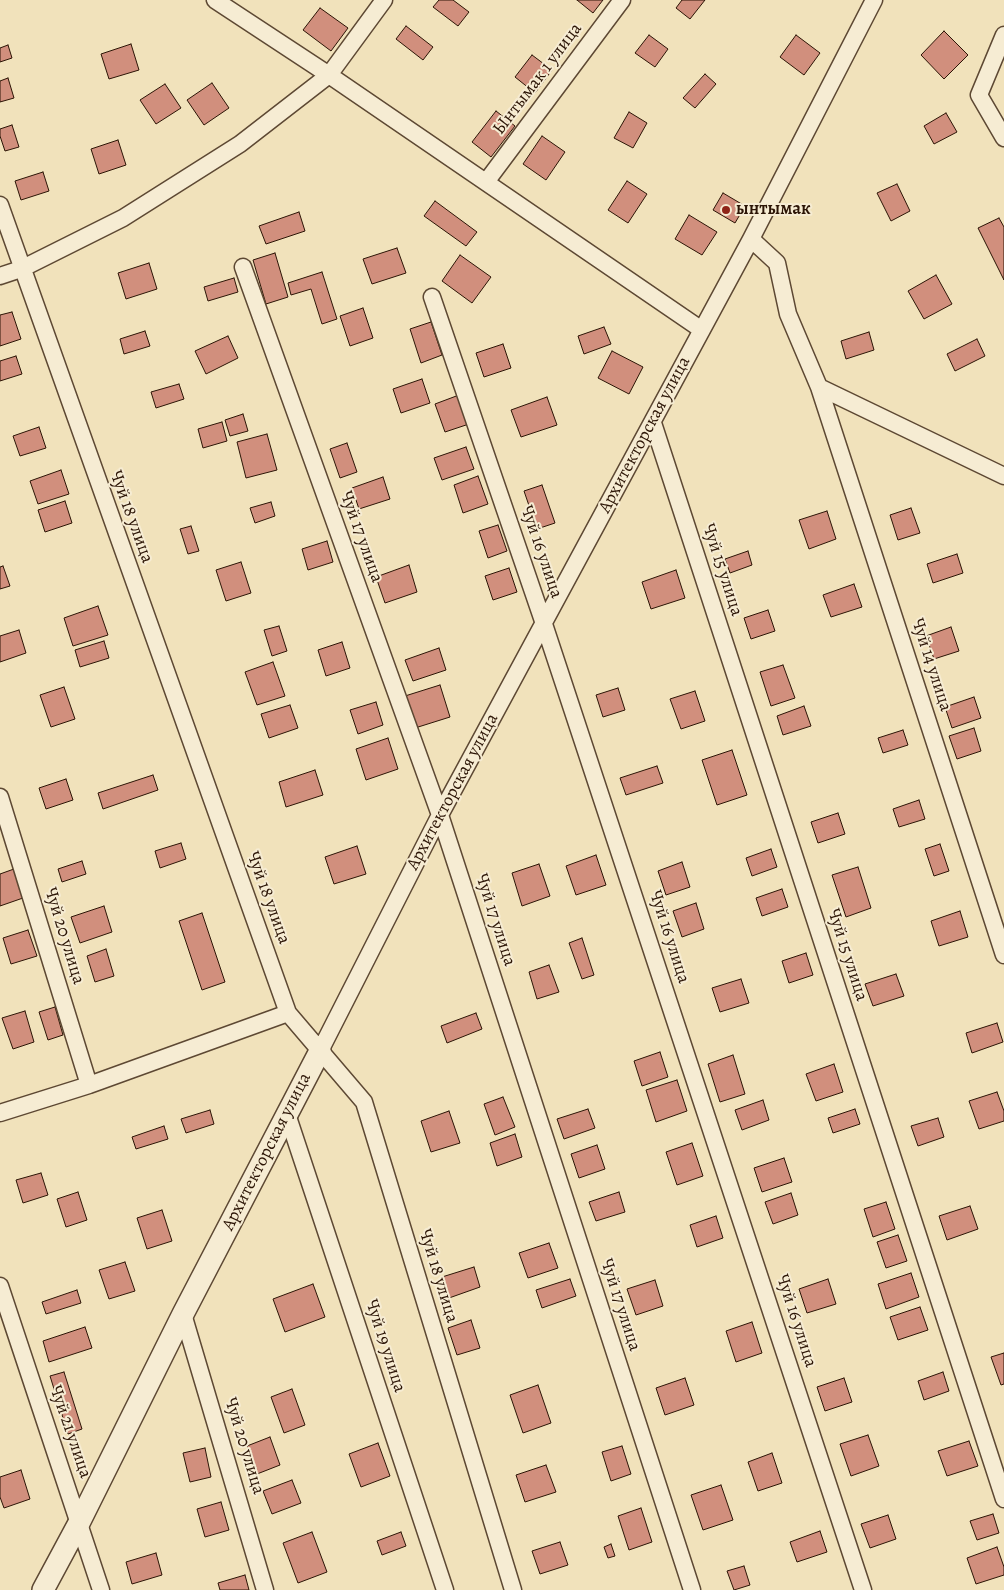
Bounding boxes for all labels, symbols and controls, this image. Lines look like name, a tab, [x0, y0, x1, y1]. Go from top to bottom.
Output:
street label: Ынтымак 1 улица	[489, 19, 587, 139]
place label: ынтымак	[736, 199, 811, 221]
marker: ынтымак	[720, 204, 732, 216]
street label: Архитекторская улица	[595, 353, 695, 517]
street label: Чуй 18 улица	[104, 468, 158, 566]
street label: Чуй 17 улица	[334, 488, 388, 586]
street label: Чуй 16 улица	[515, 503, 567, 601]
street label: Чуй 15 улица	[697, 521, 747, 619]
street label: Чуй 14 улица	[906, 616, 956, 714]
street label: Архитекторская улица	[403, 710, 503, 874]
street label: Чуй 18 улица	[241, 849, 295, 947]
street label: Чуй 17 улица	[470, 871, 520, 969]
street label: Чуй 20 улица	[39, 885, 89, 987]
street label: Чуй 16 улица	[644, 888, 694, 986]
street label: Чуй 15 улица	[822, 906, 872, 1004]
street label: Архитекторская улица	[218, 1070, 316, 1234]
street label: Чуй 18 улица	[414, 1227, 462, 1325]
street label: Чуй 17 улица	[595, 1256, 645, 1354]
street label: Чуй 16 улица	[771, 1272, 821, 1370]
street label: Чуй 19 улица	[360, 1297, 410, 1395]
street label: Чуй 21 улица	[44, 1383, 96, 1481]
street label: Чуй 20 улица	[219, 1395, 269, 1497]

